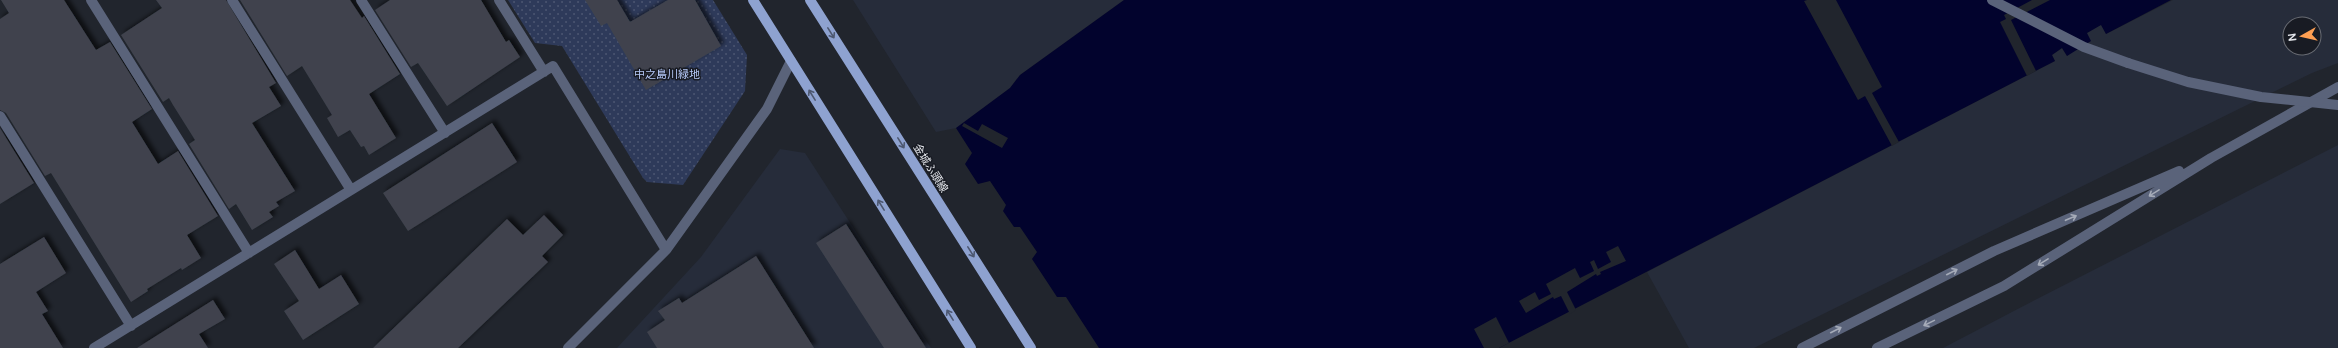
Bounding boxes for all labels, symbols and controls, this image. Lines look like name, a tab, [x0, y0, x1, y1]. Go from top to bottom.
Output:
north arrow	[2282, 16, 2322, 56]
one-way arrow	[827, 27, 835, 38]
text: N	[2285, 32, 2300, 42]
park label: 中之島川緑地	[634, 67, 700, 81]
one-way arrow	[808, 89, 816, 101]
one-way arrow	[897, 137, 905, 148]
street label: 金城ふ頭線	[910, 141, 952, 195]
one-way arrow	[2149, 189, 2160, 197]
one-way arrow	[877, 199, 885, 211]
one-way arrow	[2064, 214, 2076, 221]
one-way arrow	[966, 247, 975, 258]
one-way arrow	[2037, 258, 2049, 266]
one-way arrow	[1946, 268, 1958, 275]
one-way arrow	[946, 309, 954, 321]
one-way arrow	[1923, 320, 1935, 327]
one-way arrow	[1830, 326, 1842, 334]

